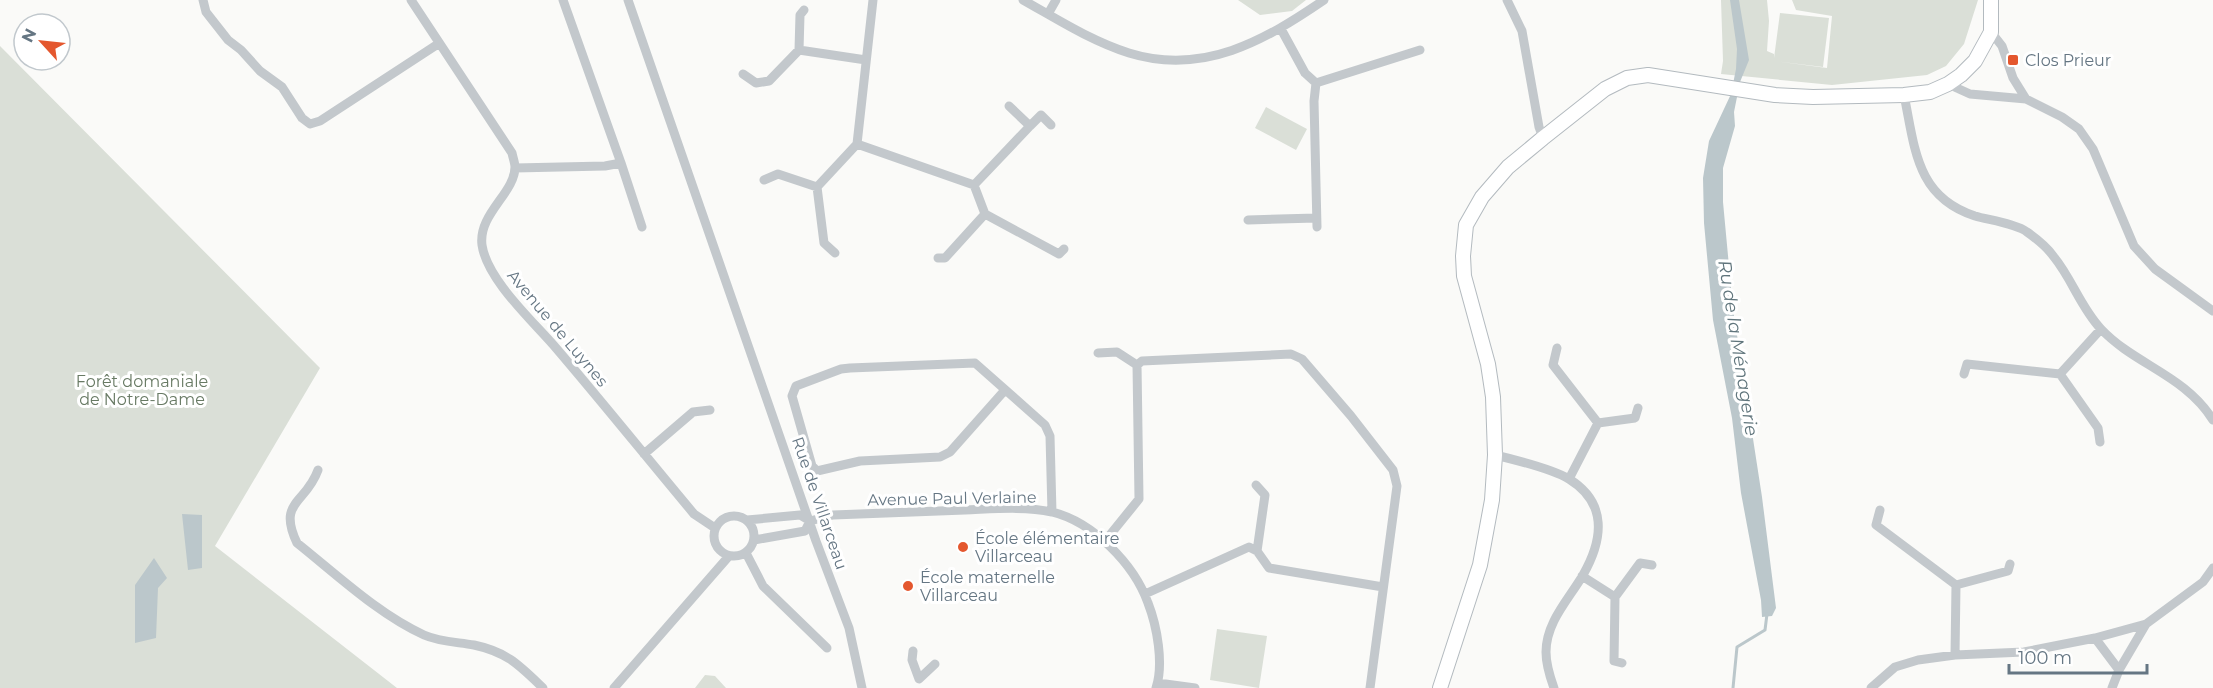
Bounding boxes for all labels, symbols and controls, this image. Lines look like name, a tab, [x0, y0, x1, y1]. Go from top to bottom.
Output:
north arrow	[12, 12, 72, 72]
text: N	[18, 25, 40, 45]
place label: Clos Prieur	[2025, 51, 2111, 70]
marker: Clos Prieur	[2006, 53, 2020, 67]
water label: Ru de la Ménagerie	[1713, 258, 1763, 438]
street label: Avenue de Luynes	[503, 266, 612, 391]
park label: Forêt domaniale de Notre-Dame	[76, 372, 208, 409]
street label: Rue de Villarceau	[788, 434, 851, 572]
street label: Avenue Paul Verlaine	[867, 488, 1037, 509]
place label: École élémentaire Villarceau	[975, 529, 1120, 566]
marker: École élémentaire Villarceau	[956, 540, 970, 554]
place label: École maternelle Villarceau	[920, 568, 1055, 605]
marker: École maternelle Villarceau	[901, 579, 915, 593]
scale bar	[2009, 637, 2147, 675]
text: 100 m	[2018, 647, 2072, 669]

